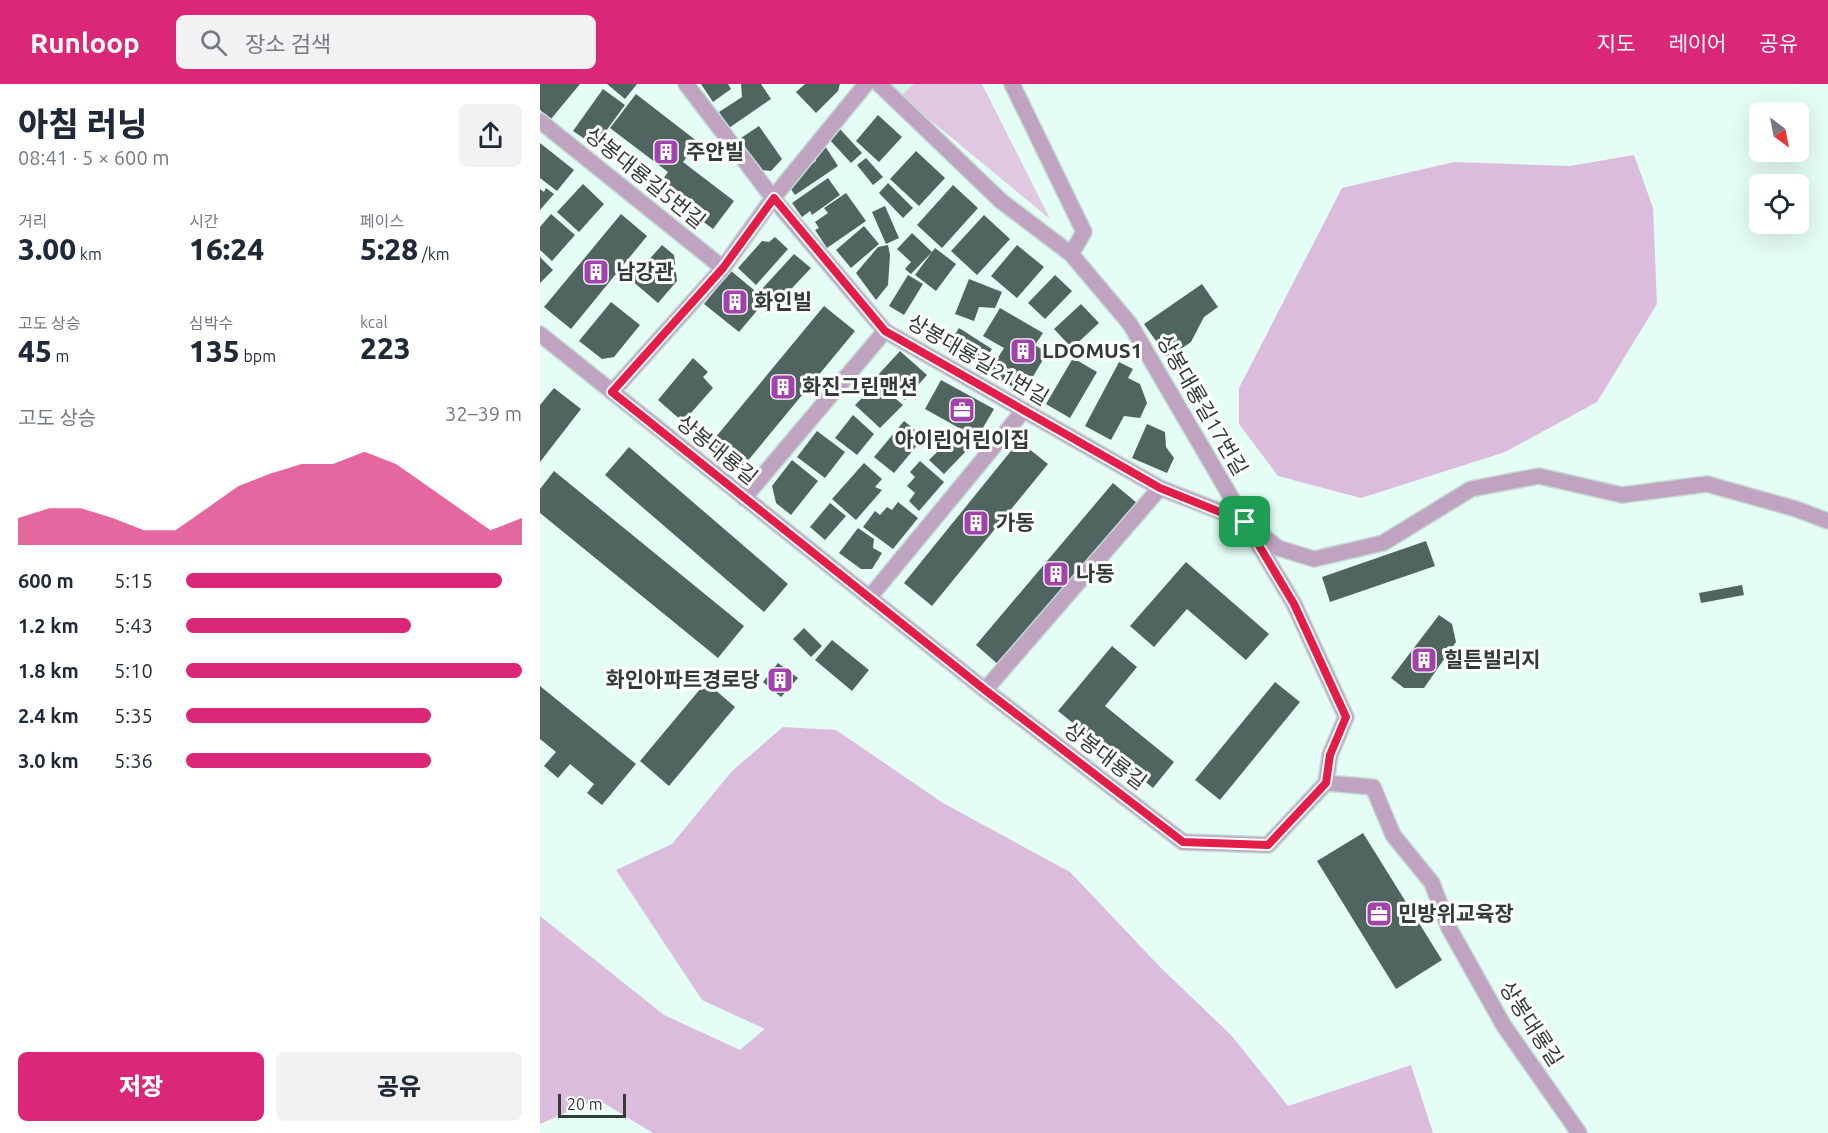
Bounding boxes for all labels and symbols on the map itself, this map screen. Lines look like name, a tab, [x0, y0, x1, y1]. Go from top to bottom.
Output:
north arrow	[1749, 102, 1809, 162]
street label: 상봉대룡길5번길	[581, 122, 710, 233]
building icon: 주안빌	[651, 137, 681, 167]
place label: 주안빌	[686, 139, 744, 163]
building icon: 남강관	[581, 257, 611, 287]
place label: 남강관	[616, 259, 674, 283]
building icon: 화인빌	[720, 287, 750, 317]
place label: 화인빌	[754, 289, 812, 313]
street label: 상봉대룡길21번길	[904, 309, 1053, 409]
street label: 상봉대룡길17번길	[1153, 330, 1253, 479]
building icon: LDOMUS1	[1008, 336, 1038, 366]
place label: LDOMUS1	[1042, 338, 1143, 362]
building icon: 화진그린맨션	[768, 372, 798, 402]
place label: 화진그린맨션	[802, 374, 918, 398]
office icon: 아이린어린이집	[947, 395, 977, 425]
street label: 상봉대룡길	[673, 409, 763, 489]
place label: 아이린어린이집	[894, 427, 1030, 451]
pin	[1219, 496, 1270, 547]
building icon: 가동	[961, 508, 991, 538]
place label: 가동	[996, 510, 1035, 534]
building icon: 나동	[1041, 559, 1071, 589]
place label: 나동	[1076, 561, 1115, 585]
building icon: 힐튼빌리지	[1409, 645, 1439, 675]
place label: 힐튼빌리지	[1444, 647, 1541, 671]
building icon: 화인아파트경로당	[765, 665, 795, 695]
place label: 화인아파트경로당	[605, 667, 760, 691]
street label: 상봉대룡길	[1060, 717, 1151, 794]
office icon: 민방위교육장	[1364, 899, 1394, 929]
place label: 민방위교육장	[1398, 901, 1514, 925]
street label: 상봉대룡길	[1495, 976, 1568, 1071]
scale bar	[558, 1091, 626, 1118]

